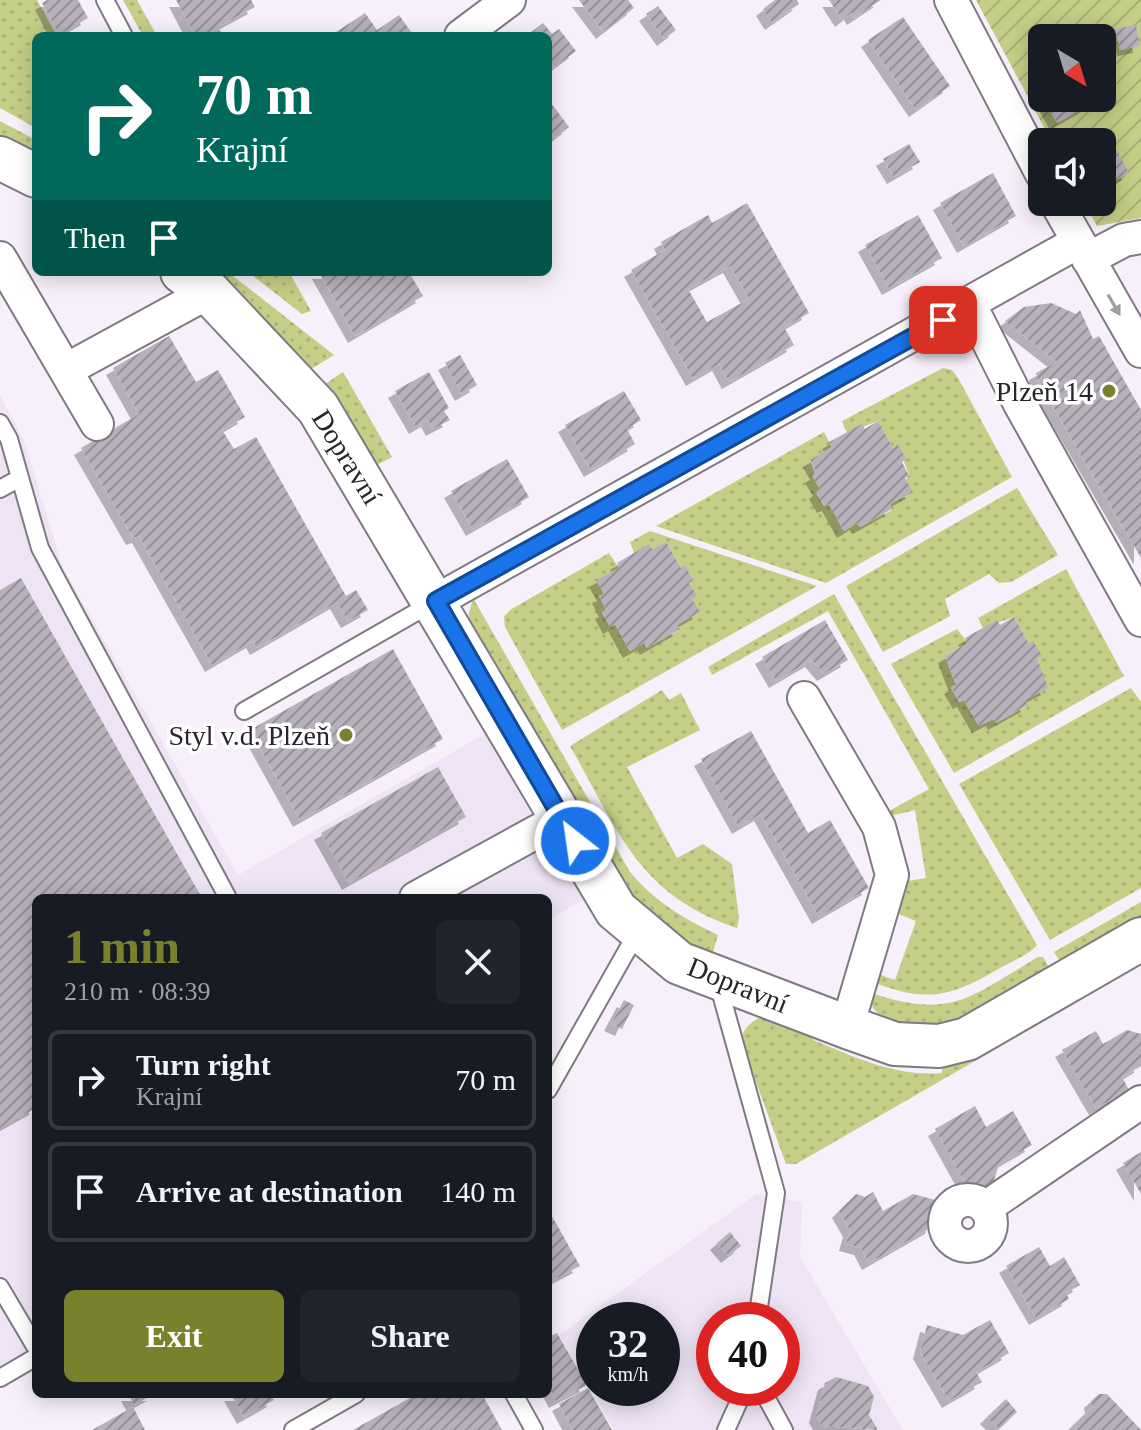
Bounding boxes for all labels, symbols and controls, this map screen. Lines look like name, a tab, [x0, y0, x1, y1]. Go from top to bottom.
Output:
north arrow	[1028, 24, 1116, 112]
map controls	[1028, 24, 1116, 216]
icon: right	[64, 64, 168, 168]
text: 70 m	[196, 64, 313, 126]
button: sound	[1028, 128, 1116, 216]
text: Krajní	[196, 130, 288, 170]
icon: arrive	[142, 216, 186, 260]
text: Then	[64, 221, 126, 254]
pin	[909, 286, 977, 354]
one-way arrow	[1107, 294, 1121, 316]
icon: arrive	[921, 298, 965, 342]
place label: Plzeň 14	[996, 376, 1093, 407]
marker: Plzeň 14	[1100, 382, 1118, 400]
street label: Dopravní	[306, 404, 388, 510]
place label: Styl v.d. Plzeň	[168, 720, 330, 751]
marker: Styl v.d. Plzeň	[337, 726, 355, 744]
position arrow	[533, 799, 617, 883]
text: 1 min	[64, 920, 180, 973]
button: close	[436, 920, 520, 1004]
street label: Dopravní	[683, 951, 793, 1019]
text: 210 m · 08:39	[64, 977, 211, 1006]
text: Turn right	[136, 1048, 271, 1081]
icon: right	[68, 1058, 112, 1102]
text: 70 m	[455, 1063, 516, 1096]
text: Krajní	[136, 1082, 202, 1111]
icon: arrive	[68, 1170, 112, 1214]
text: Arrive at destination	[136, 1175, 403, 1208]
text: 140 m	[440, 1175, 516, 1208]
button: Exit	[64, 1290, 284, 1382]
button: Share	[300, 1290, 520, 1382]
speed limit sign: 40	[696, 1302, 800, 1406]
text: 32	[608, 1321, 648, 1366]
text: km/h	[607, 1363, 649, 1385]

